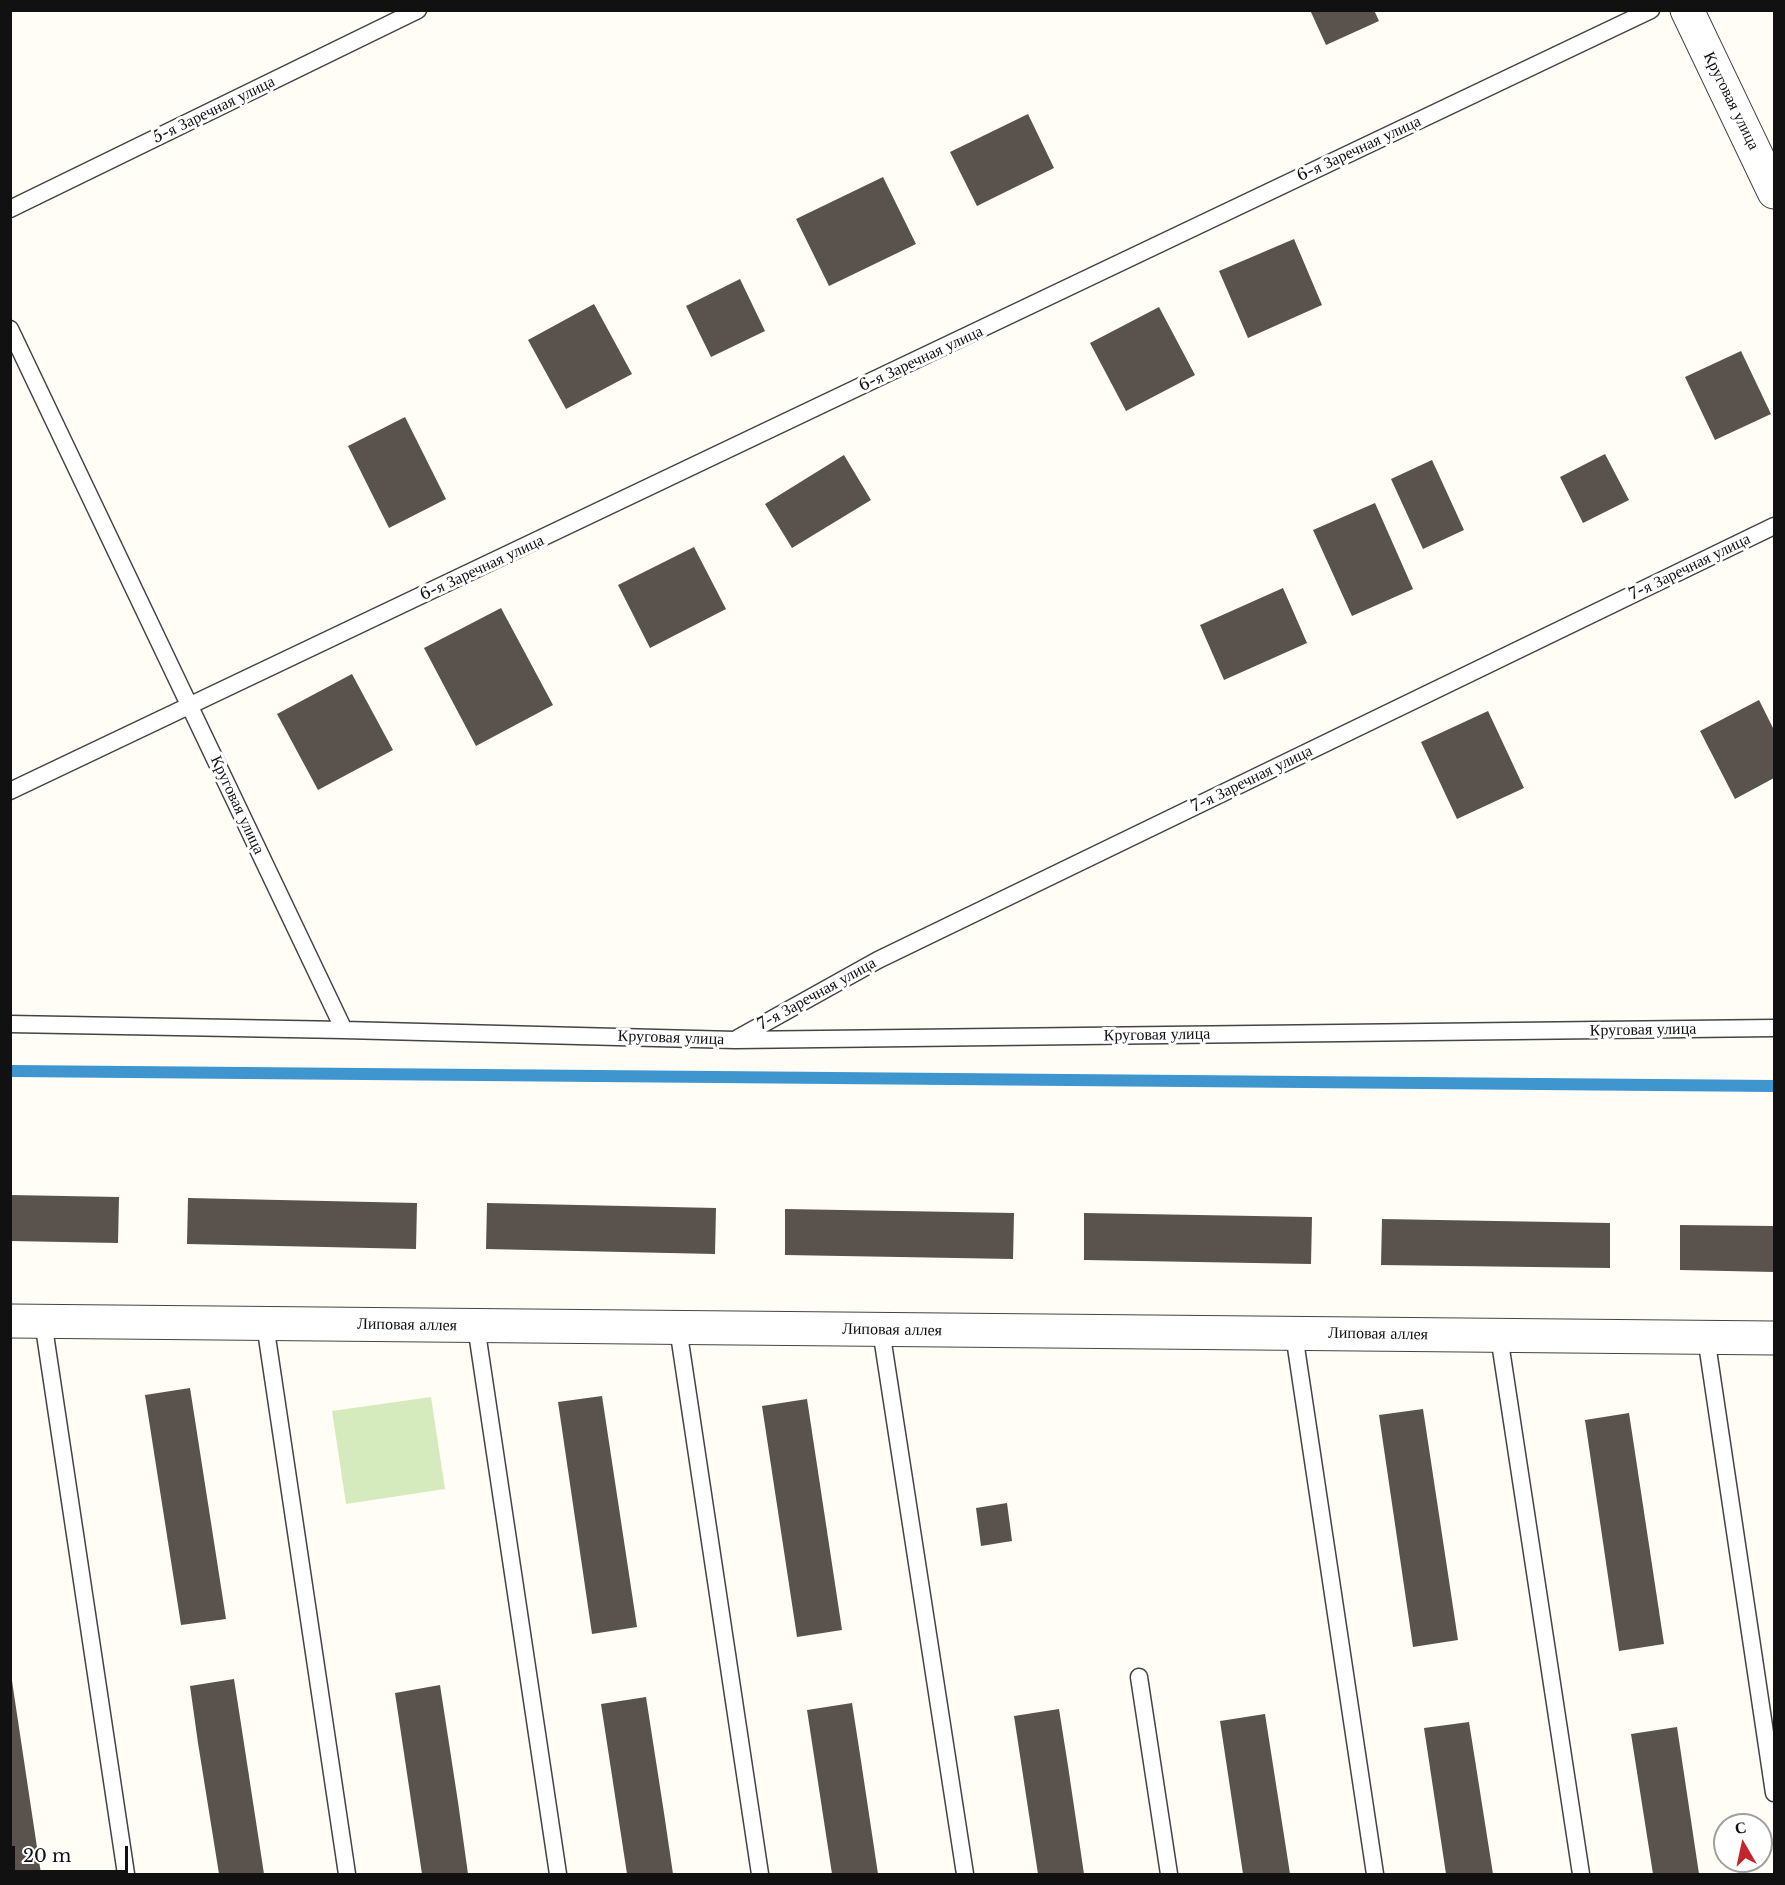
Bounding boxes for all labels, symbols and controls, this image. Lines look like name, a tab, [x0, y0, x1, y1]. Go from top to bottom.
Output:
street label: Круговая улица	[1699, 49, 1763, 153]
street label: 5-я Заречная улица	[150, 72, 278, 148]
street label: 6-я Заречная улица	[1294, 112, 1424, 186]
street label: 6-я Заречная улица	[856, 322, 986, 396]
street label: 7-я Заречная улица	[1626, 529, 1754, 605]
street label: 6-я Заречная улица	[417, 531, 547, 605]
street label: 7-я Заречная улица	[1188, 741, 1316, 817]
street label: Круговая улица	[206, 753, 268, 857]
street label: 7-я Заречная улица	[755, 954, 879, 1034]
street label: Круговая улица	[1590, 1019, 1696, 1041]
street label: Круговая улица	[1104, 1024, 1210, 1046]
street label: Круговая улица	[617, 1027, 725, 1049]
street label: Липовая аллея	[357, 1315, 457, 1335]
street label: Липовая аллея	[842, 1320, 942, 1340]
street label: Липовая аллея	[1328, 1324, 1428, 1344]
north arrow	[1713, 1813, 1773, 1873]
text: С	[1733, 1816, 1748, 1838]
scale bar	[15, 1834, 130, 1872]
text: 20 m	[23, 1845, 71, 1867]

